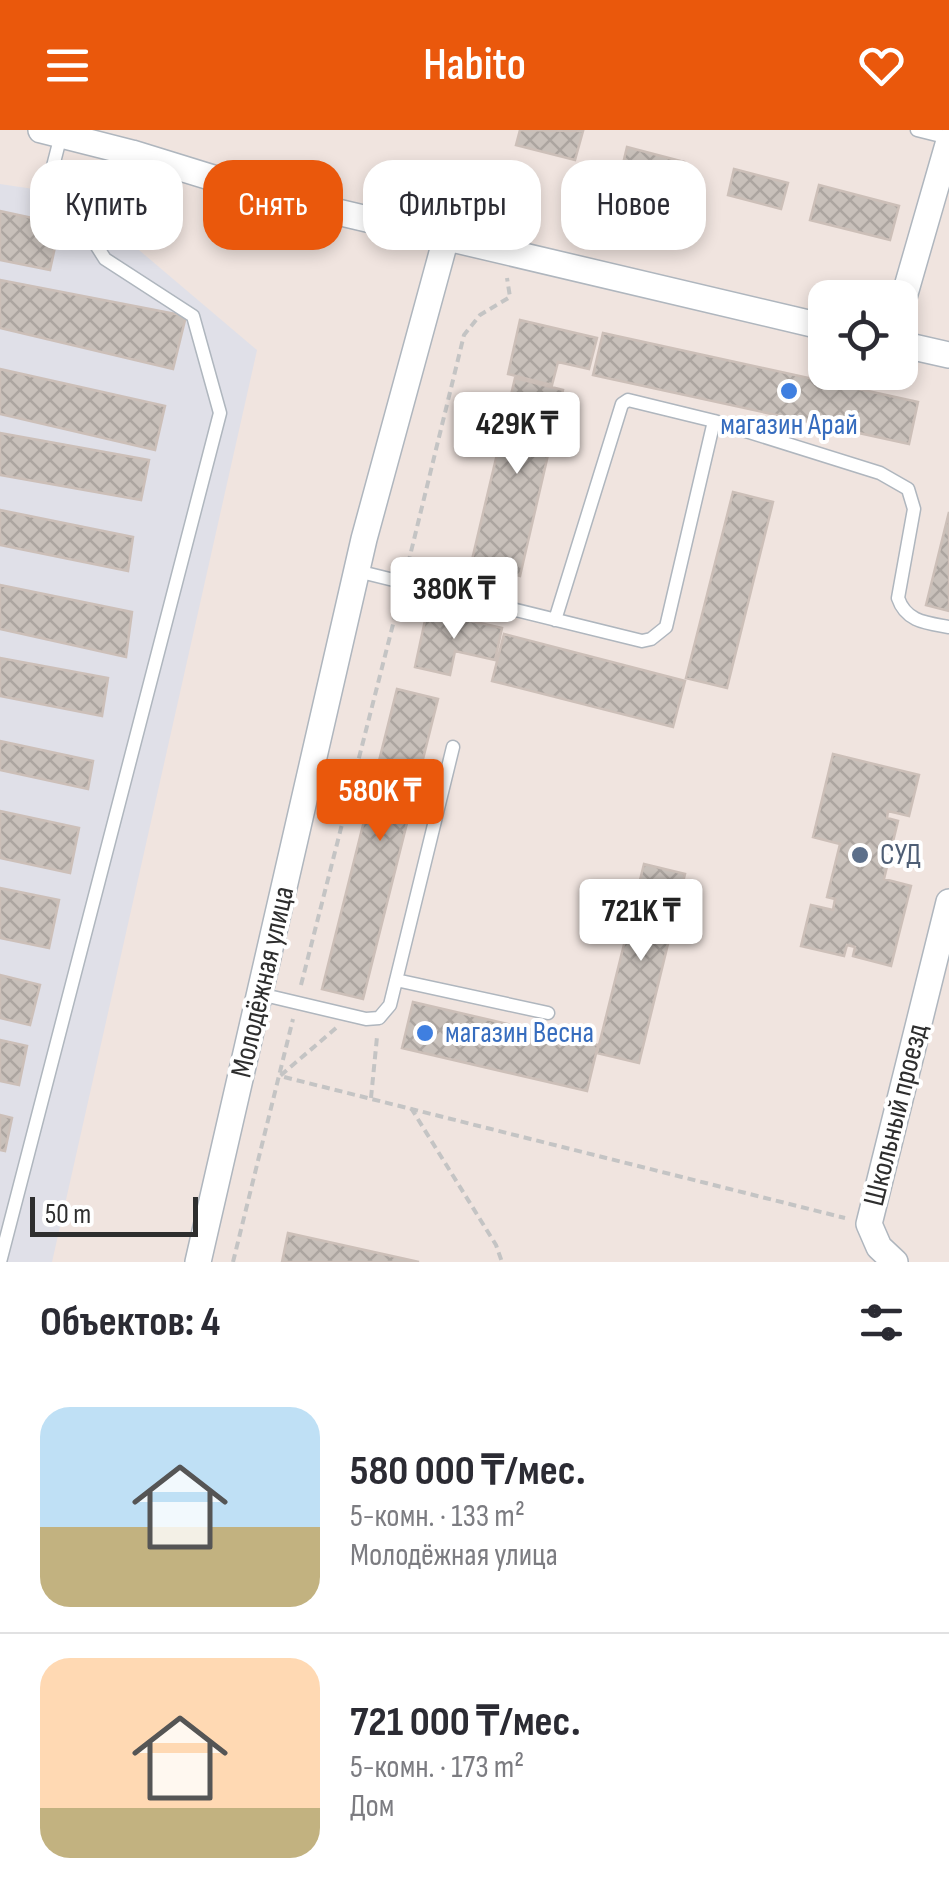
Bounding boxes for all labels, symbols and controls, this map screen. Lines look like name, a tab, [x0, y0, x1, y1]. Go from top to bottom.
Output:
icon: menu	[40, 38, 95, 93]
text: Habito	[423, 38, 526, 93]
icon: heart	[854, 38, 909, 93]
chip: Купить	[30, 160, 183, 250]
chip: Снять	[203, 160, 343, 250]
chip: Фильтры	[363, 160, 541, 250]
chip: Новое	[561, 160, 706, 250]
map controls	[808, 280, 918, 390]
button: locate	[808, 280, 918, 390]
marker: магазин Арай	[778, 380, 800, 402]
pin: 429K ₸	[436, 392, 598, 477]
text: 429K ₸	[476, 405, 558, 444]
place label: магазин Арай	[720, 407, 858, 443]
pin: 380K ₸	[373, 557, 535, 642]
text: 380K ₸	[413, 570, 495, 609]
pin: 580K ₸	[299, 759, 461, 844]
text: 580K ₸	[339, 772, 421, 811]
place label: СУД	[880, 837, 921, 873]
marker: СУД	[849, 844, 871, 866]
pin: 721K ₸	[560, 879, 722, 964]
street label: Молодёжная улица	[224, 883, 302, 1081]
text: 721K ₸	[601, 892, 681, 931]
place label: магазин Весна	[445, 1015, 594, 1051]
street label: Школьный проезд	[856, 1020, 936, 1210]
marker: магазин Весна	[414, 1022, 436, 1044]
scale bar	[30, 1192, 198, 1236]
text: 50 m	[45, 1198, 91, 1231]
icon: filters	[854, 1295, 909, 1350]
text: Объектов: 4	[40, 1297, 220, 1348]
text: 580 000 ₸/мес.	[350, 1446, 586, 1497]
icon: home	[120, 1447, 240, 1567]
text: 5-комн. · 133 m²	[350, 1497, 525, 1536]
text: Молодёжная улица	[350, 1536, 558, 1575]
text: 721 000 ₸/мес.	[350, 1697, 581, 1748]
icon: home	[120, 1698, 240, 1818]
text: 5-комн. · 173 m²	[350, 1748, 524, 1787]
text: Дом	[350, 1787, 394, 1826]

